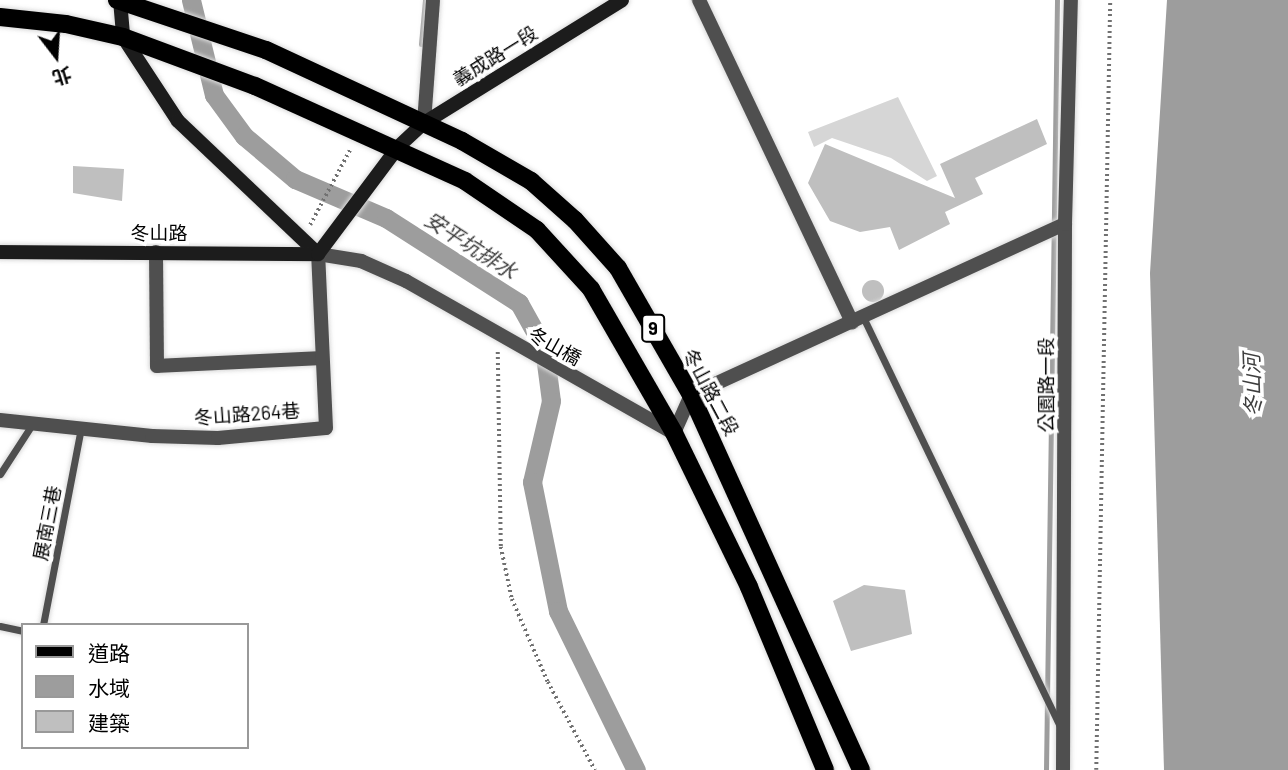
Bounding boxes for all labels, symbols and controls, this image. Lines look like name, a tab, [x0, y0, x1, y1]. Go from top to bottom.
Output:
north arrow	[21, 21, 91, 91]
street label: 義成路一段	[449, 21, 541, 91]
text: 北	[50, 63, 75, 90]
water label: 安平坑排水	[420, 206, 522, 284]
street label: 冬山路	[131, 222, 187, 244]
road number: 9	[641, 314, 665, 342]
street label: 冬山橋	[525, 322, 585, 370]
street label: 公園路一段	[1035, 338, 1057, 432]
street label: 冬山路二段	[679, 345, 743, 439]
water label: 冬山河	[1238, 353, 1266, 417]
street label: 冬山路264巷	[193, 399, 301, 429]
street label: 展南三巷	[29, 484, 65, 562]
legend	[21, 623, 248, 749]
text: 道路	[88, 640, 130, 665]
text: 水域	[88, 675, 130, 700]
text: 建築	[88, 710, 130, 735]

